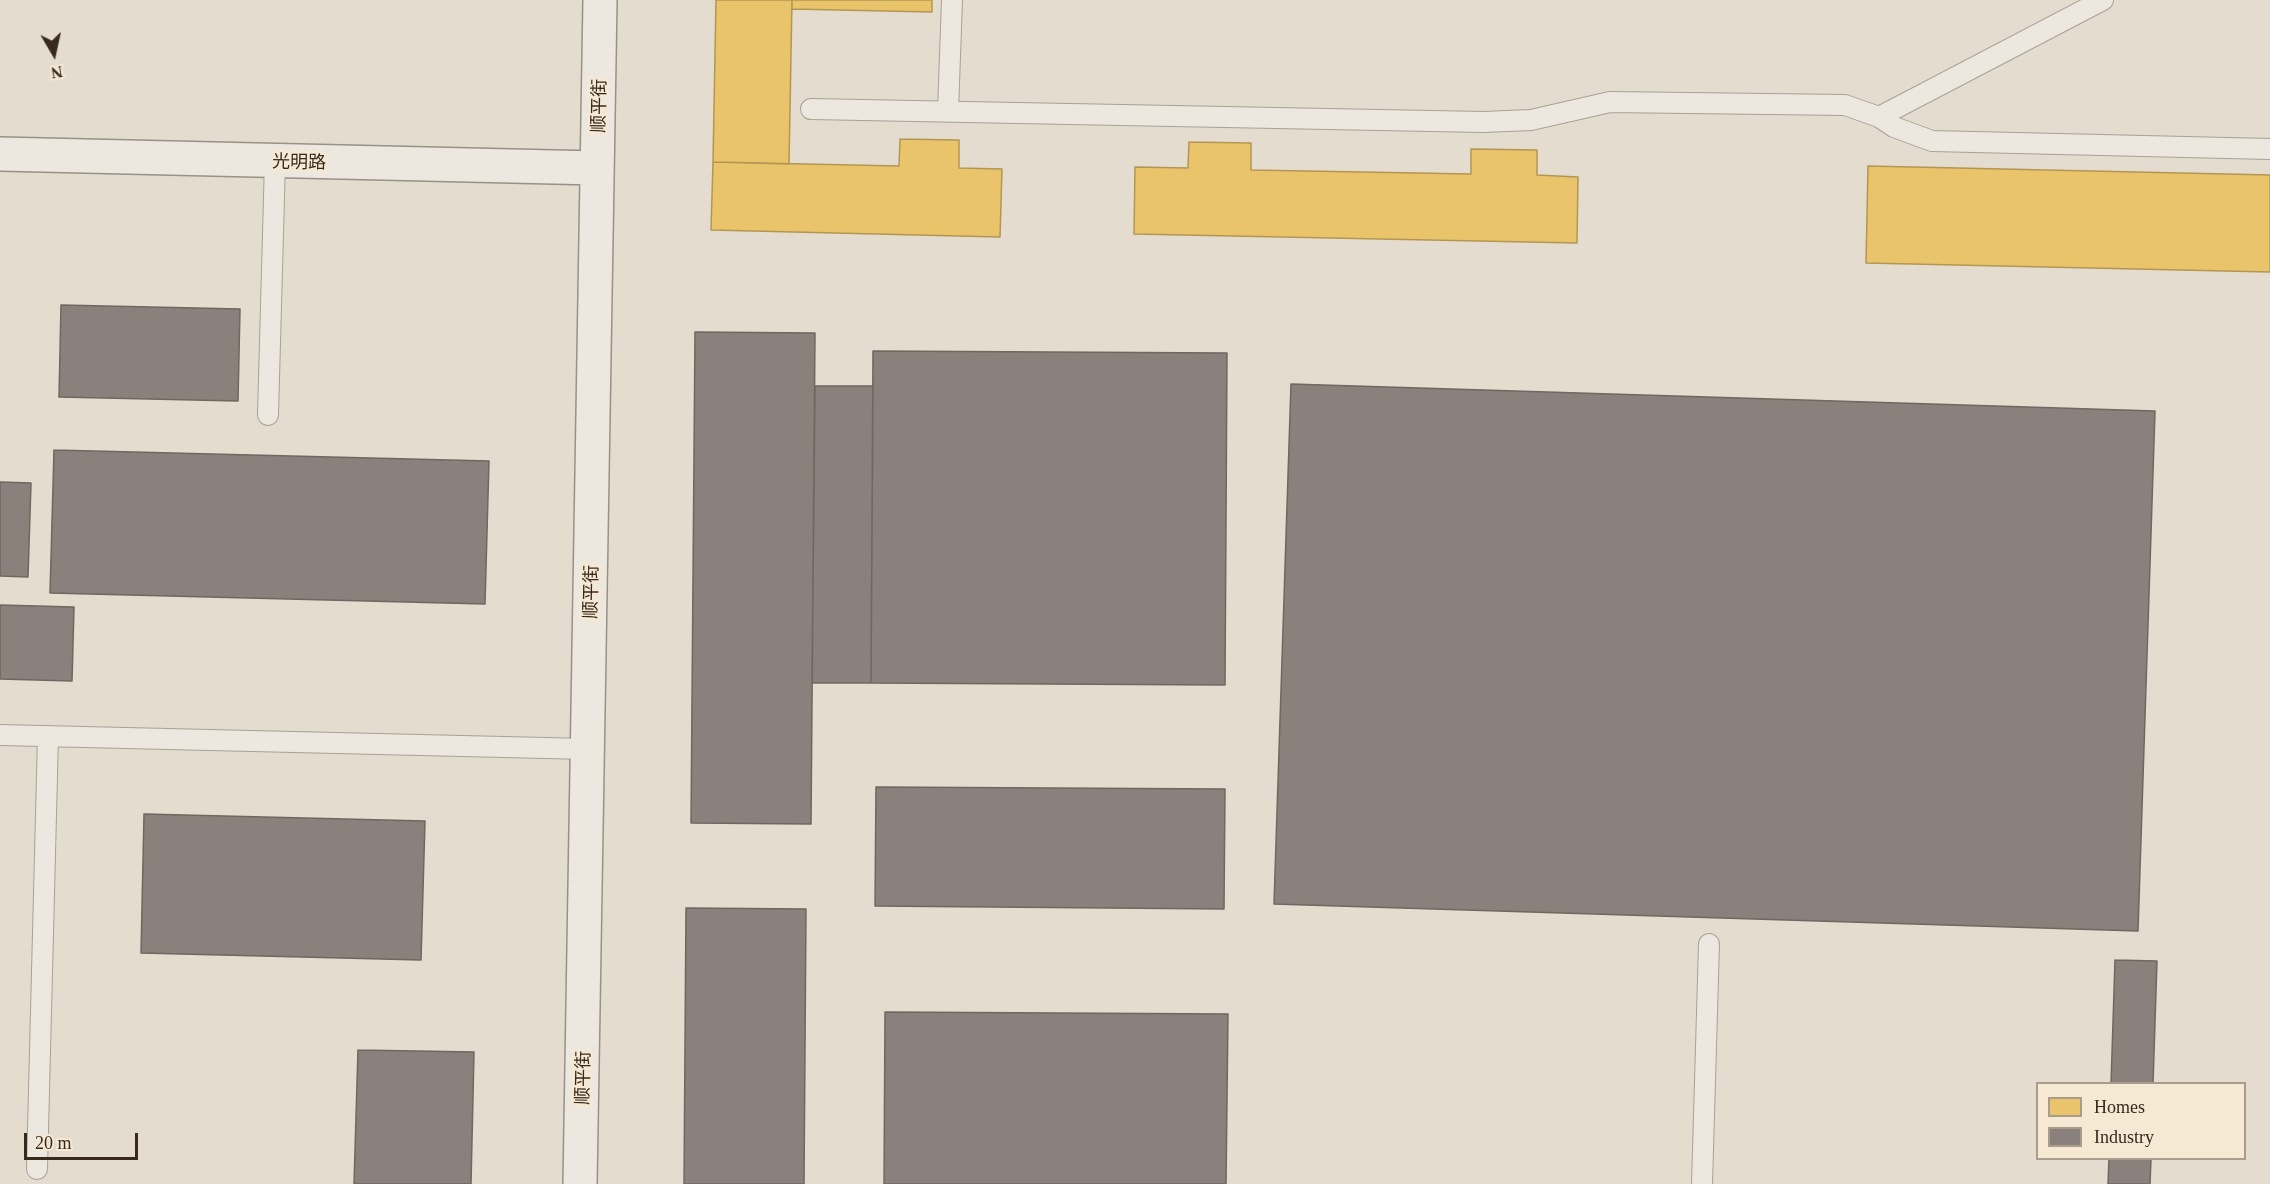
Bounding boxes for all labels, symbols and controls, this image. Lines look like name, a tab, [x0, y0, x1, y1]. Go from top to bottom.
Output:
north arrow	[24, 24, 84, 84]
text: N	[50, 63, 64, 82]
street label: 顺平街	[587, 79, 609, 133]
street label: 光明路	[272, 150, 326, 172]
street label: 顺平街	[579, 565, 601, 619]
street label: 顺平街	[571, 1051, 593, 1105]
legend	[2036, 1082, 2246, 1160]
text: Homes	[2094, 1097, 2145, 1117]
scale bar	[27, 1121, 141, 1159]
text: Industry	[2094, 1127, 2154, 1147]
text: 20 m	[35, 1133, 72, 1153]

